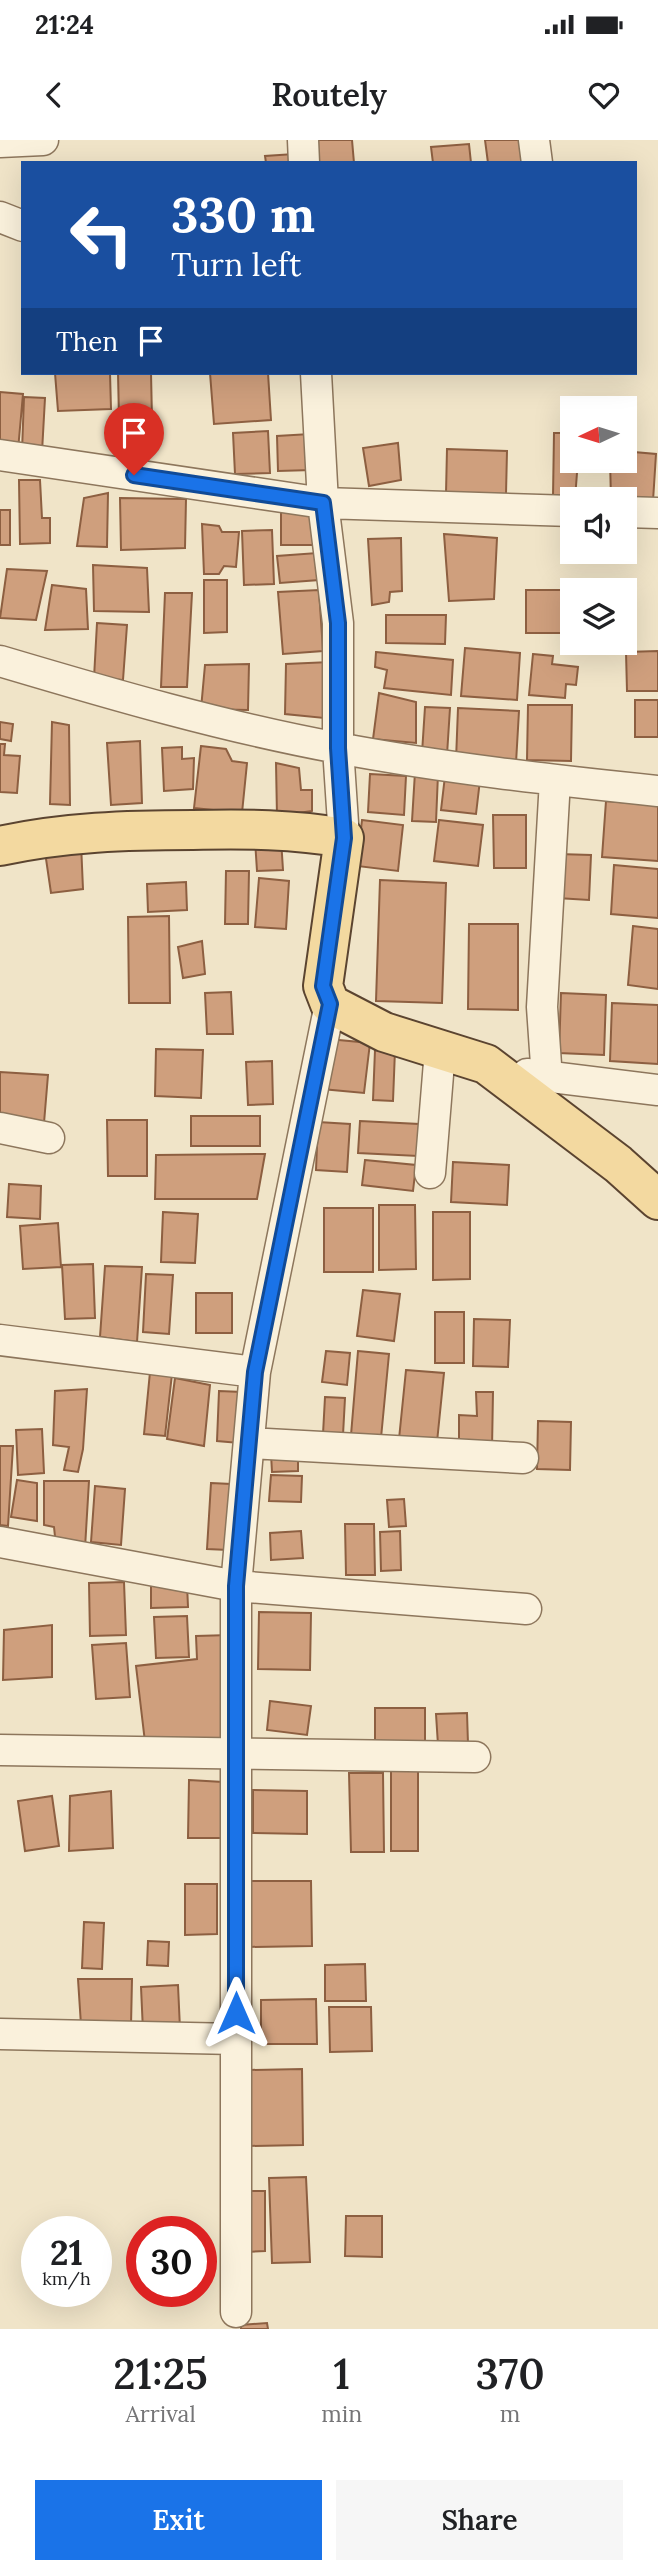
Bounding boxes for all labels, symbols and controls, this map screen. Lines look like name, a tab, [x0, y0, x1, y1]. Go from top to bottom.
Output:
text: 21:24	[35, 8, 94, 41]
text: Routely	[271, 74, 387, 115]
icon: back	[35, 76, 73, 114]
icon: heart	[585, 76, 623, 114]
text: 330 m	[171, 183, 315, 245]
icon: left	[56, 189, 147, 280]
text: Turn left	[171, 244, 301, 285]
icon: arrive	[132, 322, 170, 360]
text: Then	[56, 325, 118, 358]
north arrow	[560, 396, 637, 472]
map controls	[560, 396, 637, 655]
pin	[104, 403, 164, 475]
icon: arrive	[115, 414, 153, 452]
button: sound	[560, 487, 637, 564]
button: layers	[560, 578, 637, 655]
position arrow	[199, 1976, 273, 2050]
speed limit sign: 30	[126, 2216, 217, 2307]
text: 21	[50, 2230, 83, 2275]
text: km/h	[42, 2267, 91, 2290]
text: 21:25	[113, 2347, 208, 2401]
text: 1	[333, 2347, 350, 2401]
text: 370	[475, 2347, 545, 2401]
text: Arrival	[125, 2399, 196, 2428]
text: min	[321, 2399, 362, 2428]
text: m	[500, 2399, 520, 2428]
button: Exit	[35, 2480, 322, 2560]
button: Share	[336, 2480, 623, 2560]

